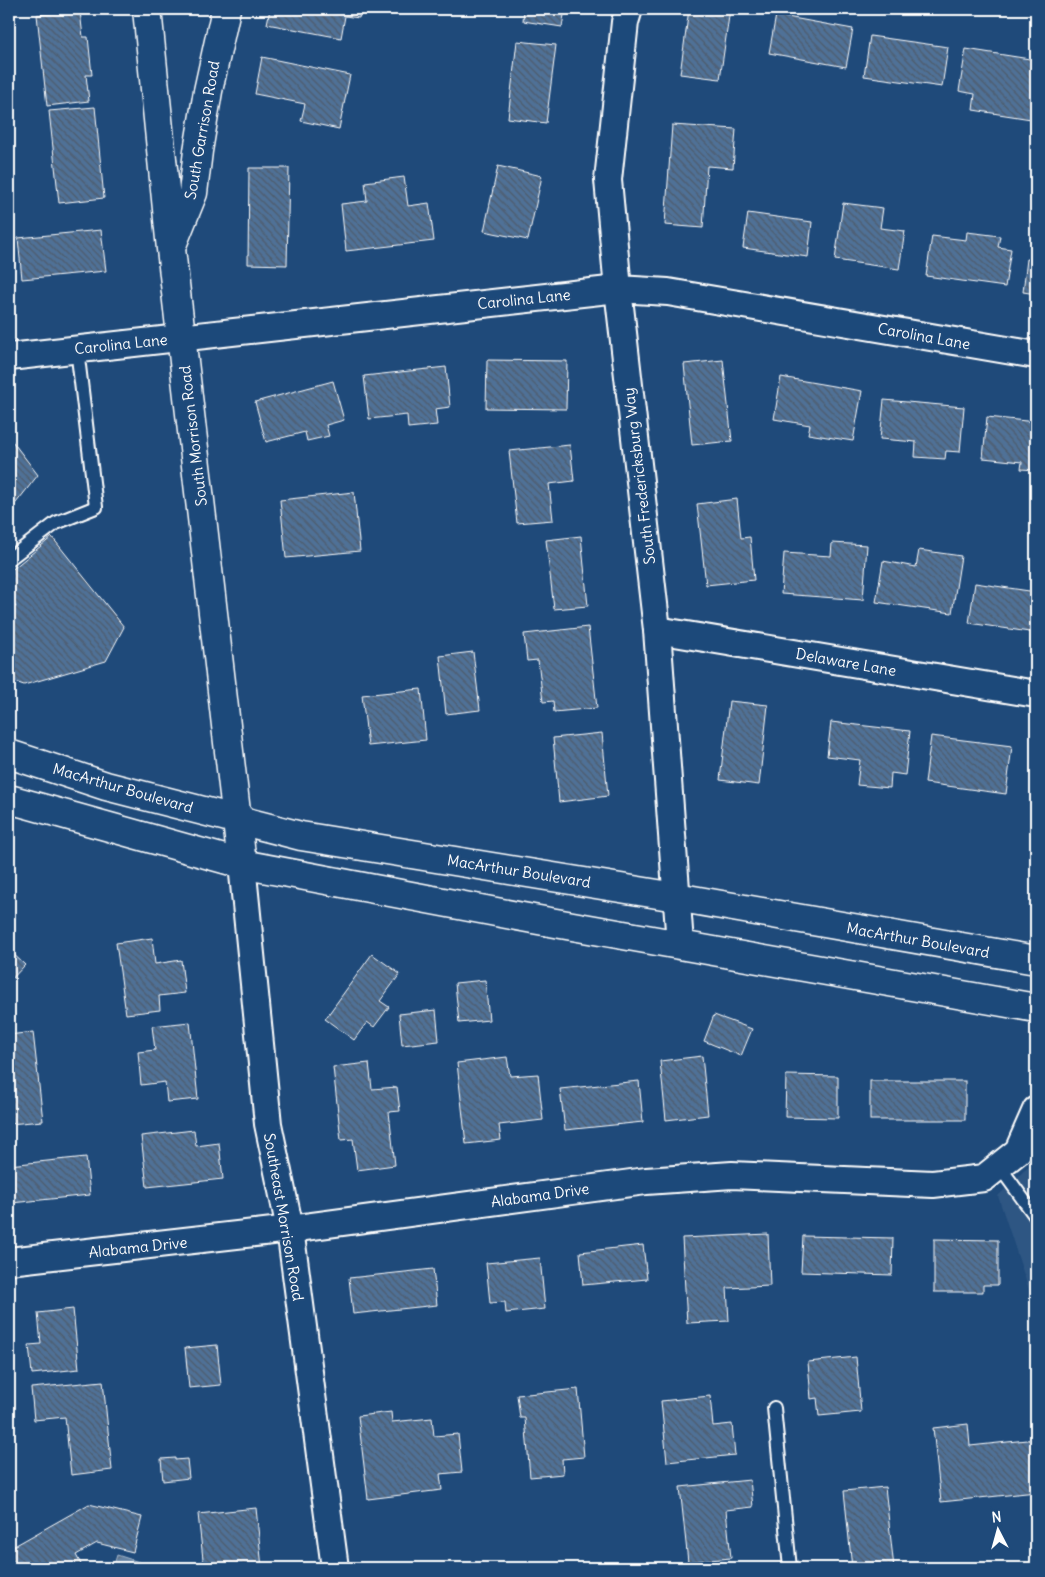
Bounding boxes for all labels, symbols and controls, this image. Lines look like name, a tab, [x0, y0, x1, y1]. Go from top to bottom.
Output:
street label: South Garrison Road	[180, 59, 224, 201]
street label: Carolina Lane	[476, 285, 572, 313]
street label: Carolina Lane	[876, 319, 972, 353]
street label: Carolina Lane	[73, 330, 169, 358]
street label: South Morrison Road	[175, 364, 211, 507]
street label: South Fredericksburg Way	[619, 387, 659, 565]
street label: Delaware Lane	[794, 644, 898, 680]
street label: MacArthur Boulevard	[51, 759, 195, 817]
street label: MacArthur Boulevard	[446, 850, 592, 892]
street label: MacArthur Boulevard	[845, 918, 991, 962]
street label: Southeast Morrison Road	[260, 1132, 308, 1303]
street label: Alabama Drive	[490, 1179, 590, 1211]
street label: Alabama Drive	[88, 1232, 188, 1262]
north arrow	[972, 1504, 1022, 1554]
text: N	[991, 1508, 1002, 1527]

